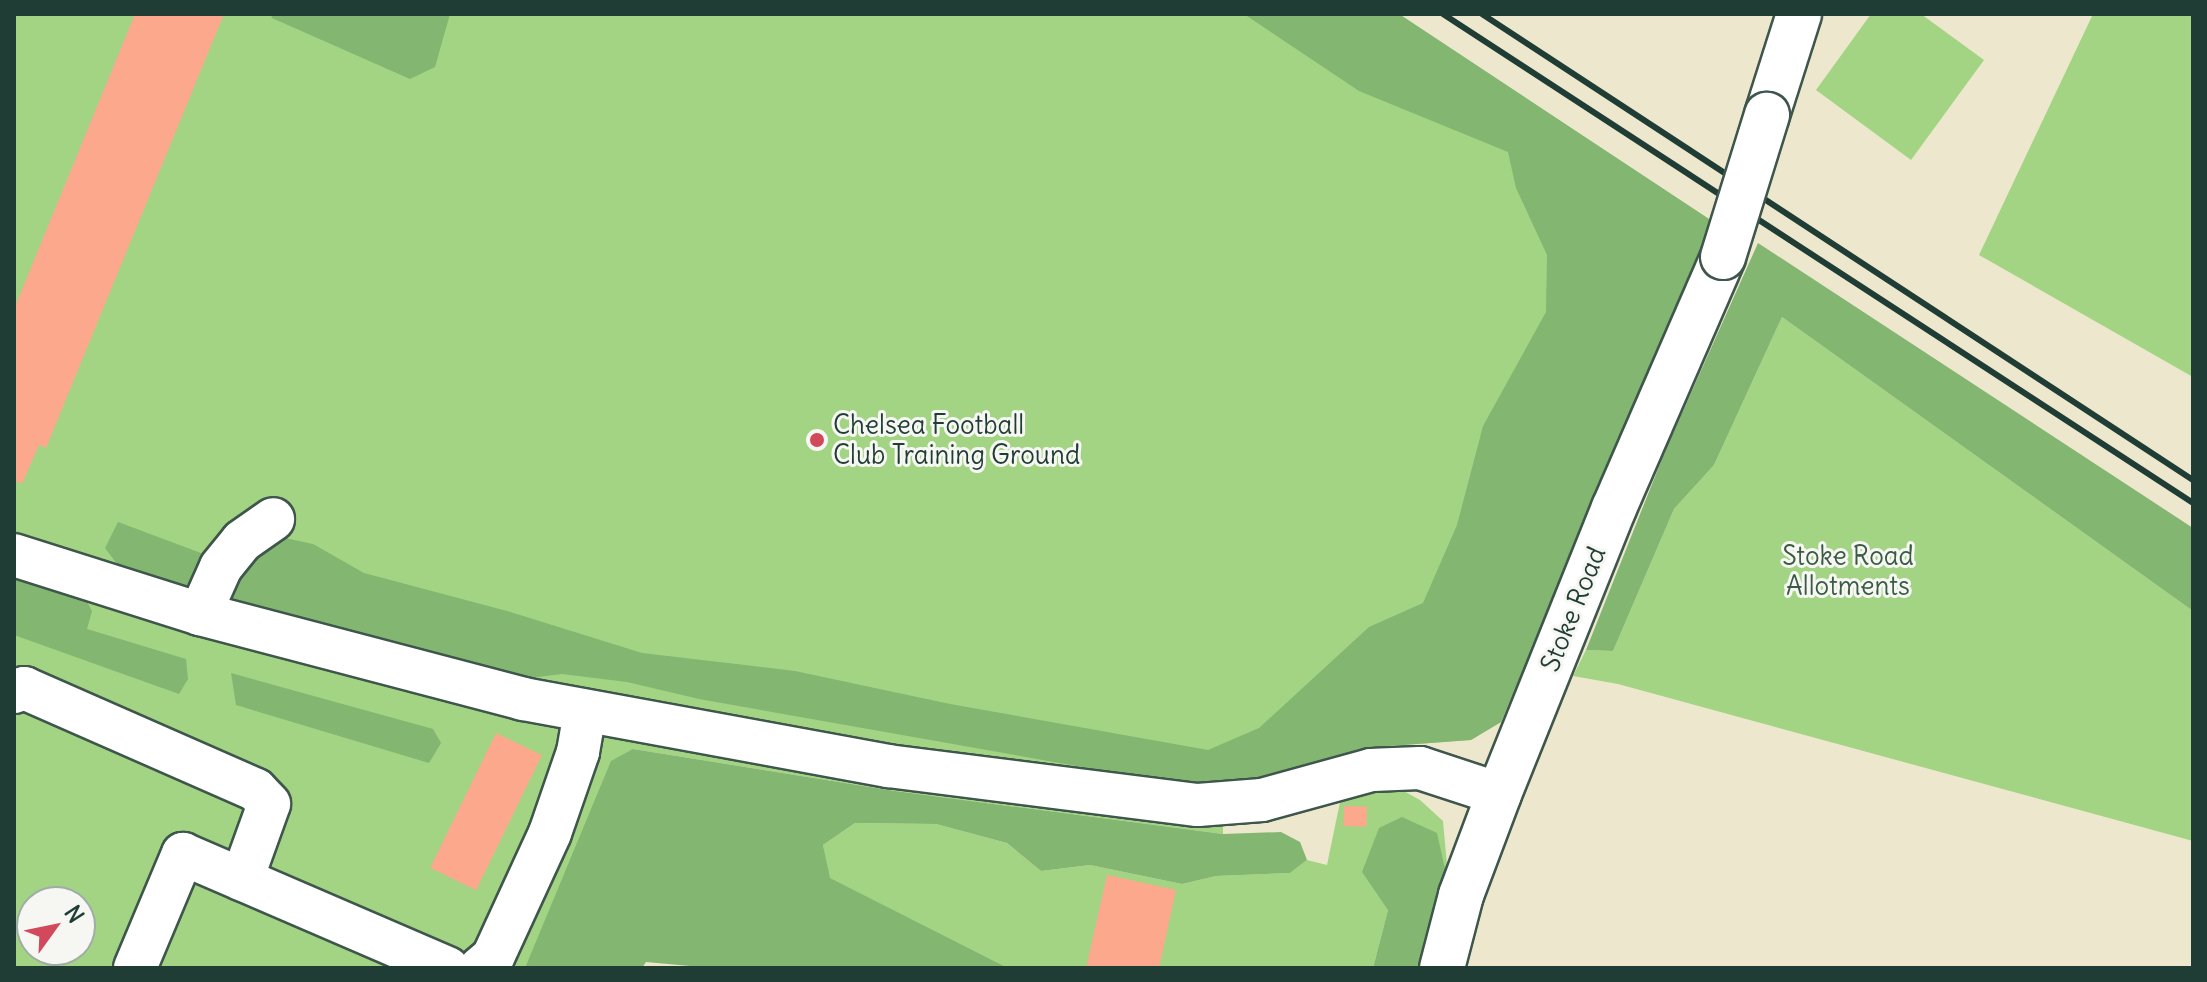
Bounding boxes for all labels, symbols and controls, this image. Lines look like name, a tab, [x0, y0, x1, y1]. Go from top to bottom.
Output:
place label: Chelsea Football Club Training Ground	[833, 409, 1080, 470]
marker: Chelsea Football Club Training Ground	[808, 431, 826, 449]
park label: Stoke Road Allotments	[1782, 540, 1914, 602]
street label: Stoke Road	[1534, 542, 1612, 676]
north arrow	[16, 886, 96, 966]
text: N	[59, 900, 90, 928]

